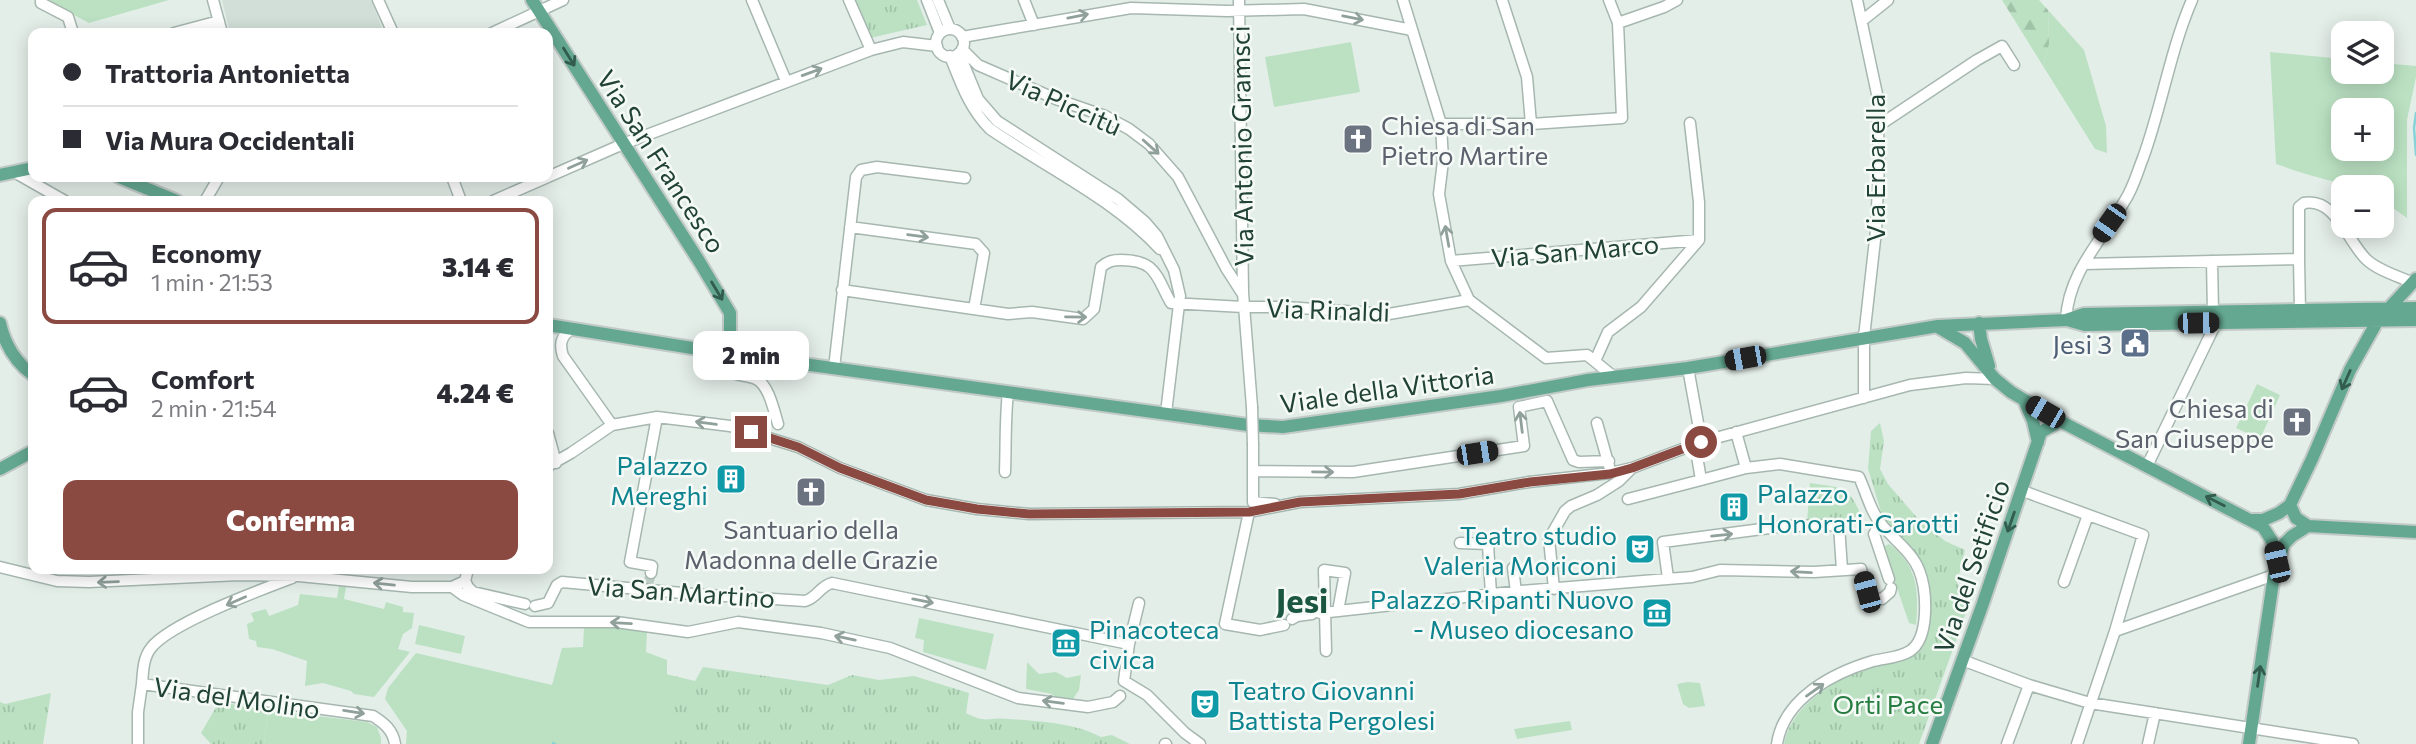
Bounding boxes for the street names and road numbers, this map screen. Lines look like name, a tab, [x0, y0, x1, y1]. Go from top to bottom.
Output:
street label: Via Antonio Gramsci	[1223, 25, 1259, 267]
street label: Via Piccitù	[1001, 63, 1127, 141]
street label: Via San Francesco	[591, 64, 733, 258]
street label: Via Erbarella	[1859, 94, 1890, 242]
street label: Via San Marco	[1490, 227, 1660, 273]
street label: Via Rinaldi	[1265, 291, 1391, 327]
street label: Viale della Vittoria	[1278, 358, 1496, 418]
street label: Via del Setificio	[1927, 475, 2015, 657]
street label: Via San Martino	[586, 569, 776, 613]
street label: Via del Molino	[152, 670, 322, 724]

